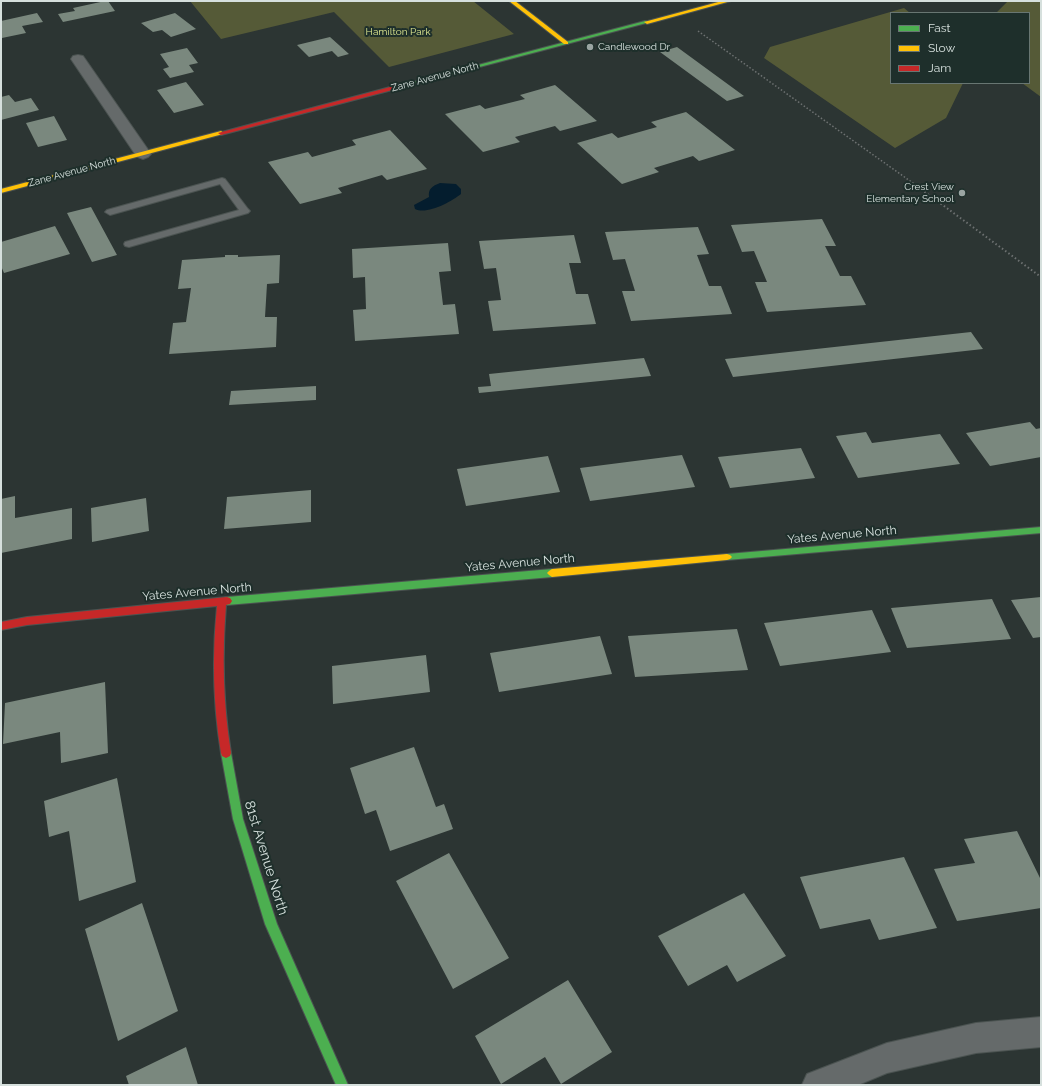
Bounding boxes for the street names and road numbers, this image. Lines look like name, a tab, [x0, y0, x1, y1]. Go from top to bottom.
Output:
street label: Zane Avenue North	[390, 60, 480, 94]
street label: Zane Avenue North	[27, 155, 117, 189]
street label: Yates Avenue North	[787, 523, 897, 547]
street label: Yates Avenue North	[465, 551, 575, 575]
street label: Yates Avenue North	[142, 580, 252, 604]
street label: 81st Avenue North	[241, 799, 291, 917]

